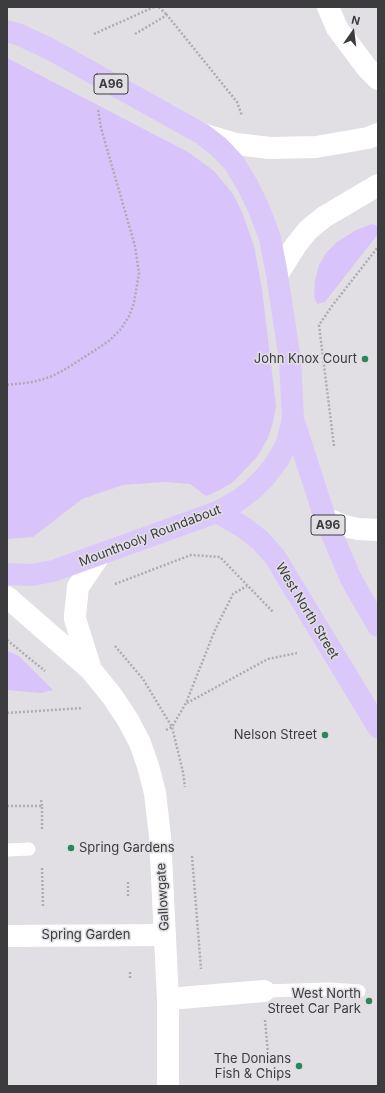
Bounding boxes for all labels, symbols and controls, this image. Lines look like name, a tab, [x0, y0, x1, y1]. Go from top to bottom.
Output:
north arrow	[333, 12, 373, 52]
text: N	[350, 13, 362, 28]
road number: A96	[94, 74, 128, 94]
place label: John Knox Court	[254, 351, 357, 367]
marker: John Knox Court	[360, 354, 370, 364]
street label: Mounthooly Roundabout	[77, 502, 223, 570]
road number: A96	[311, 515, 345, 535]
street label: West North Street	[272, 560, 342, 662]
place label: Nelson Street	[234, 727, 317, 743]
marker: Nelson Street	[320, 730, 330, 740]
place label: Spring Gardens	[79, 840, 175, 856]
marker: Spring Gardens	[66, 843, 76, 853]
street label: Gallowgate	[153, 863, 173, 931]
street label: Spring Garden	[42, 927, 130, 943]
place label: West North Street Car Park	[267, 986, 361, 1017]
marker: West North Street Car Park	[364, 996, 374, 1006]
place label: The Donians Fish & Chips	[214, 1051, 291, 1082]
marker: The Donians Fish & Chips	[294, 1061, 304, 1071]

